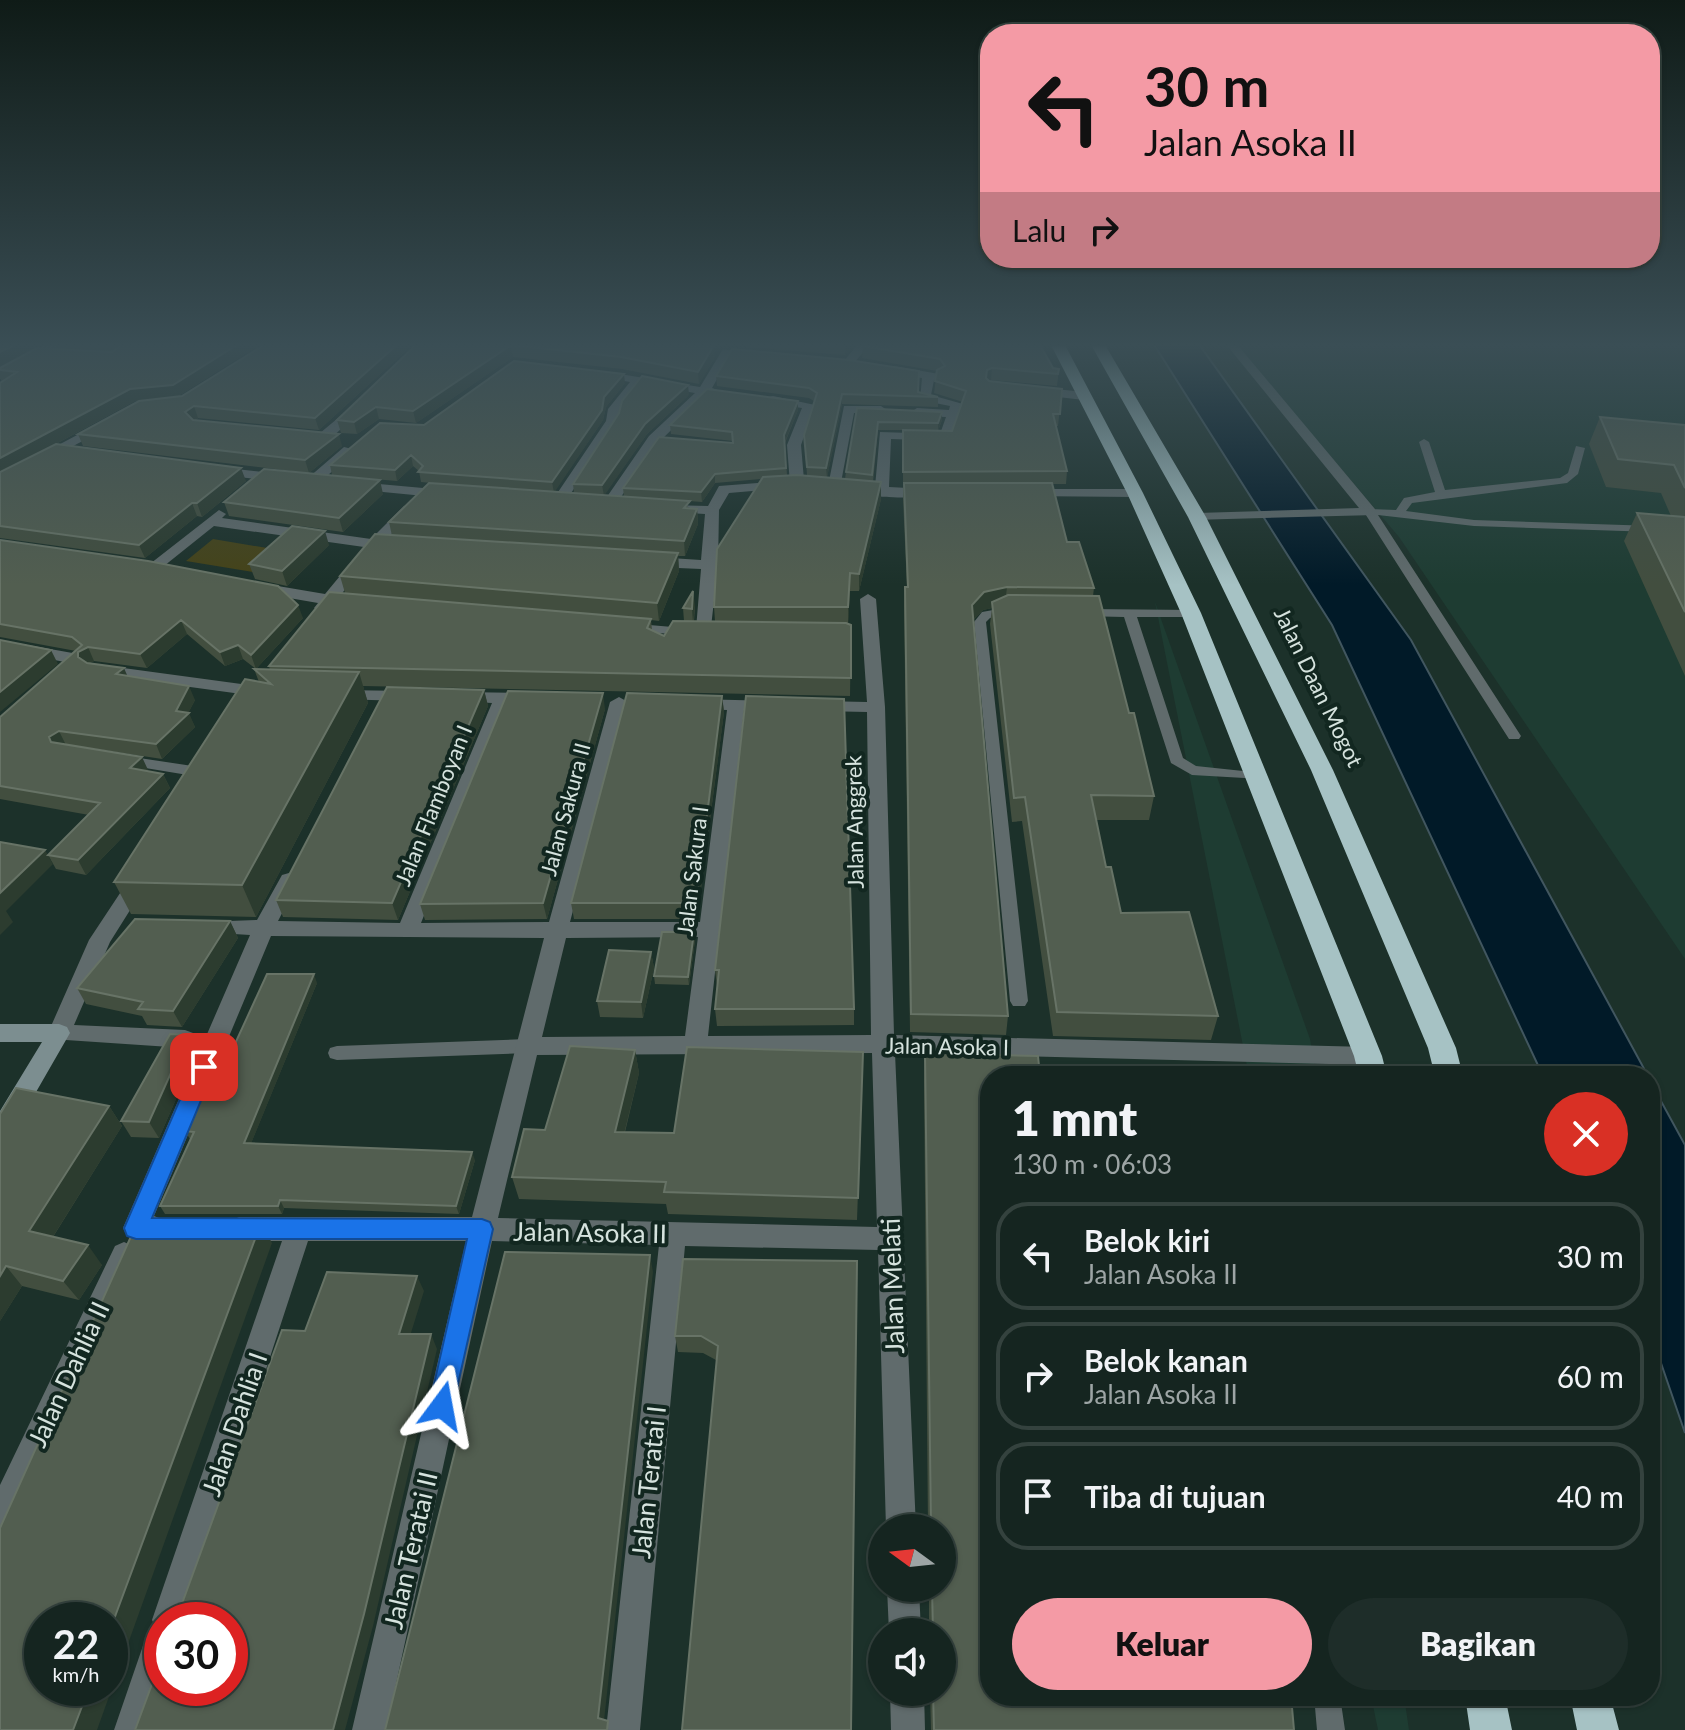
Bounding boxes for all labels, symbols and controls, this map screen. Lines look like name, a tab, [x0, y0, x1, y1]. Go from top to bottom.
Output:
text: 30 m	[1144, 52, 1269, 119]
icon: left	[1012, 56, 1116, 160]
text: Jalan Asoka II	[1144, 120, 1357, 164]
icon: right	[1082, 208, 1126, 252]
text: Lalu	[1012, 212, 1066, 248]
street label: Jalan Daan Mogot	[1269, 603, 1369, 771]
street label: Jalan Flamboyan I	[388, 721, 478, 889]
street label: Jalan Sakura II	[534, 739, 596, 879]
street label: Jalan Anggrek	[839, 754, 869, 889]
street label: Jalan Sakura I	[671, 805, 713, 937]
street label: Jalan Asoka I	[885, 1031, 1009, 1061]
pin	[170, 1033, 238, 1101]
icon: arrive	[182, 1045, 226, 1089]
text: 1 mnt	[1012, 1089, 1137, 1146]
button: close	[1544, 1092, 1628, 1176]
text: 130 m · 06:03	[1012, 1148, 1172, 1180]
street label: Jalan Asoka II	[513, 1215, 667, 1249]
street label: Jalan Melati	[874, 1217, 910, 1355]
text: Belok kiri	[1084, 1222, 1210, 1258]
icon: left	[1016, 1234, 1060, 1278]
text: 30 m	[1557, 1238, 1624, 1274]
text: Jalan Asoka II	[1084, 1258, 1238, 1290]
street label: Jalan Dahlia II	[20, 1296, 116, 1452]
text: Belok kanan	[1084, 1342, 1248, 1378]
street label: Jalan Dahlia I	[194, 1348, 274, 1500]
icon: right	[1016, 1354, 1060, 1398]
text: 60 m	[1557, 1358, 1624, 1394]
position arrow	[400, 1364, 484, 1448]
text: Jalan Asoka II	[1084, 1378, 1238, 1410]
street label: Jalan Teratai I	[624, 1404, 672, 1560]
street label: Jalan Teratai II	[376, 1468, 444, 1632]
icon: arrive	[1016, 1474, 1060, 1518]
text: Tiba di tujuan	[1084, 1478, 1266, 1514]
text: 40 m	[1557, 1478, 1624, 1514]
north arrow	[868, 1514, 956, 1602]
map controls	[868, 1514, 956, 1706]
button: Keluar	[1012, 1598, 1312, 1690]
button: Bagikan	[1328, 1598, 1628, 1690]
speed limit sign: 30	[144, 1602, 248, 1706]
button: sound	[868, 1618, 956, 1706]
text: 22	[53, 1620, 99, 1668]
text: km/h	[53, 1662, 99, 1686]

